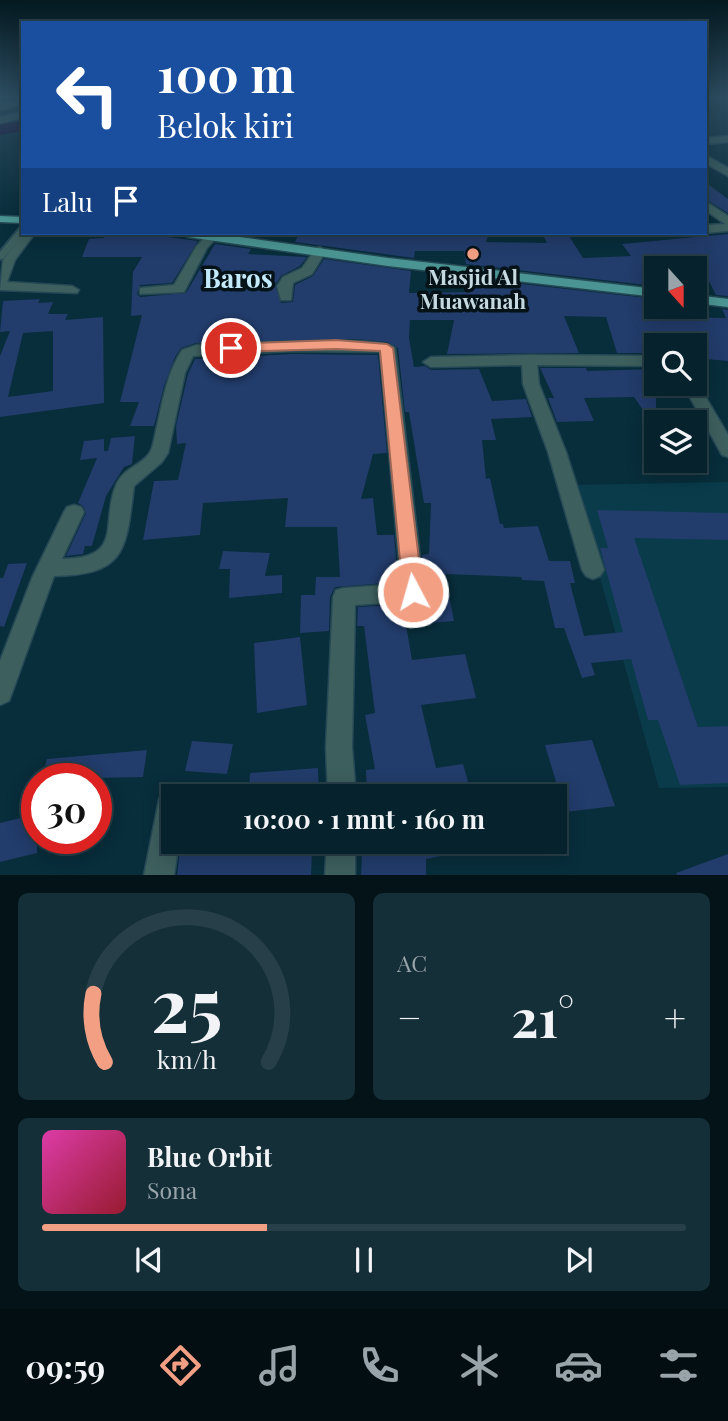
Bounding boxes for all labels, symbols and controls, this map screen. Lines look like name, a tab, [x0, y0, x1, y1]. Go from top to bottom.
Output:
text: 100 m	[157, 40, 295, 105]
icon: left	[42, 49, 133, 140]
text: Belok kiri	[157, 103, 294, 146]
icon: arrive	[107, 182, 145, 220]
text: Lalu	[42, 184, 93, 219]
marker: Masjid Al Muawanah	[465, 246, 481, 262]
north arrow	[644, 256, 707, 318]
map controls	[644, 256, 707, 473]
district label: Baros	[203, 260, 273, 295]
place label: Masjid Al Muawanah	[420, 262, 526, 314]
pin	[201, 318, 261, 378]
icon: arrive	[212, 329, 250, 367]
button: search	[644, 333, 707, 396]
button: layers	[644, 410, 707, 473]
position arrow	[376, 555, 450, 629]
speed limit sign: 30	[21, 763, 112, 854]
text: 10:00 · 1 mnt · 160 m	[243, 801, 485, 836]
text: AC	[397, 947, 427, 978]
text: 25	[151, 954, 222, 1051]
text: 21°	[511, 982, 574, 1051]
text: −	[397, 991, 422, 1042]
text: +	[664, 991, 686, 1042]
text: km/h	[157, 1042, 217, 1075]
text: Blue Orbit	[147, 1139, 272, 1174]
text: Sona	[147, 1174, 197, 1205]
icon: previous	[130, 1241, 168, 1279]
icon: pause	[345, 1241, 383, 1279]
icon: next	[560, 1241, 598, 1279]
icon: directions	[156, 1341, 205, 1390]
icon: music	[255, 1341, 304, 1390]
icon: phone	[355, 1341, 404, 1390]
icon: climate	[455, 1341, 504, 1390]
icon: car	[554, 1341, 603, 1390]
icon: filters	[654, 1341, 703, 1390]
text: 09:59	[25, 1344, 105, 1387]

